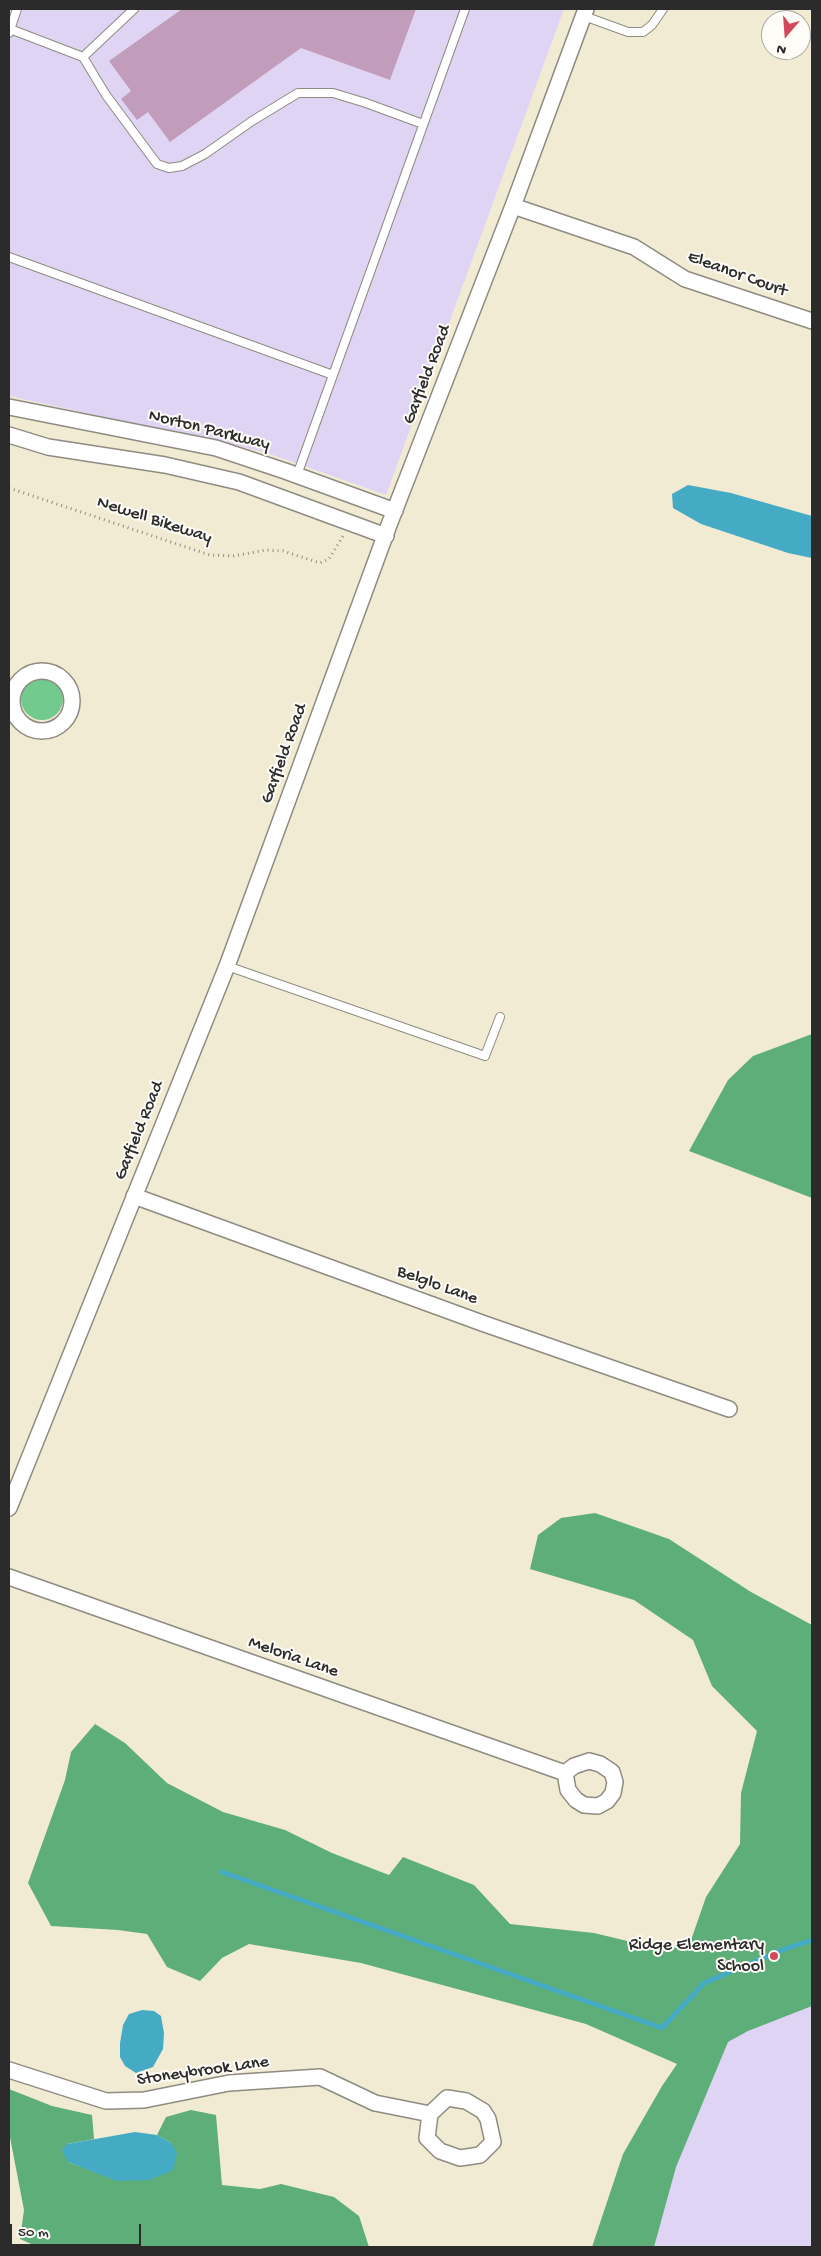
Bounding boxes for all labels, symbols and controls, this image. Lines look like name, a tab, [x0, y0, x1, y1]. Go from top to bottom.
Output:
north arrow	[761, 10, 811, 60]
text: N	[775, 39, 788, 58]
street label: Eleanor Court	[684, 247, 790, 303]
street label: Garfield Road	[399, 322, 457, 428]
street label: Norton Parkway	[146, 406, 272, 456]
street label: Newell Bikeway	[94, 492, 214, 550]
street label: Garfield Road	[257, 701, 313, 807]
street label: Garfield Road	[110, 1079, 170, 1183]
street label: Belglo Lane	[394, 1261, 480, 1311]
street label: Meloria Lane	[245, 1632, 341, 1684]
place label: Ridge Elementary School	[629, 1935, 764, 1978]
marker: Ridge Elementary School	[768, 1950, 780, 1962]
street label: Stoneybrook Lane	[136, 2052, 270, 2092]
scale bar	[12, 2214, 144, 2246]
text: 50 m	[18, 2224, 49, 2242]

